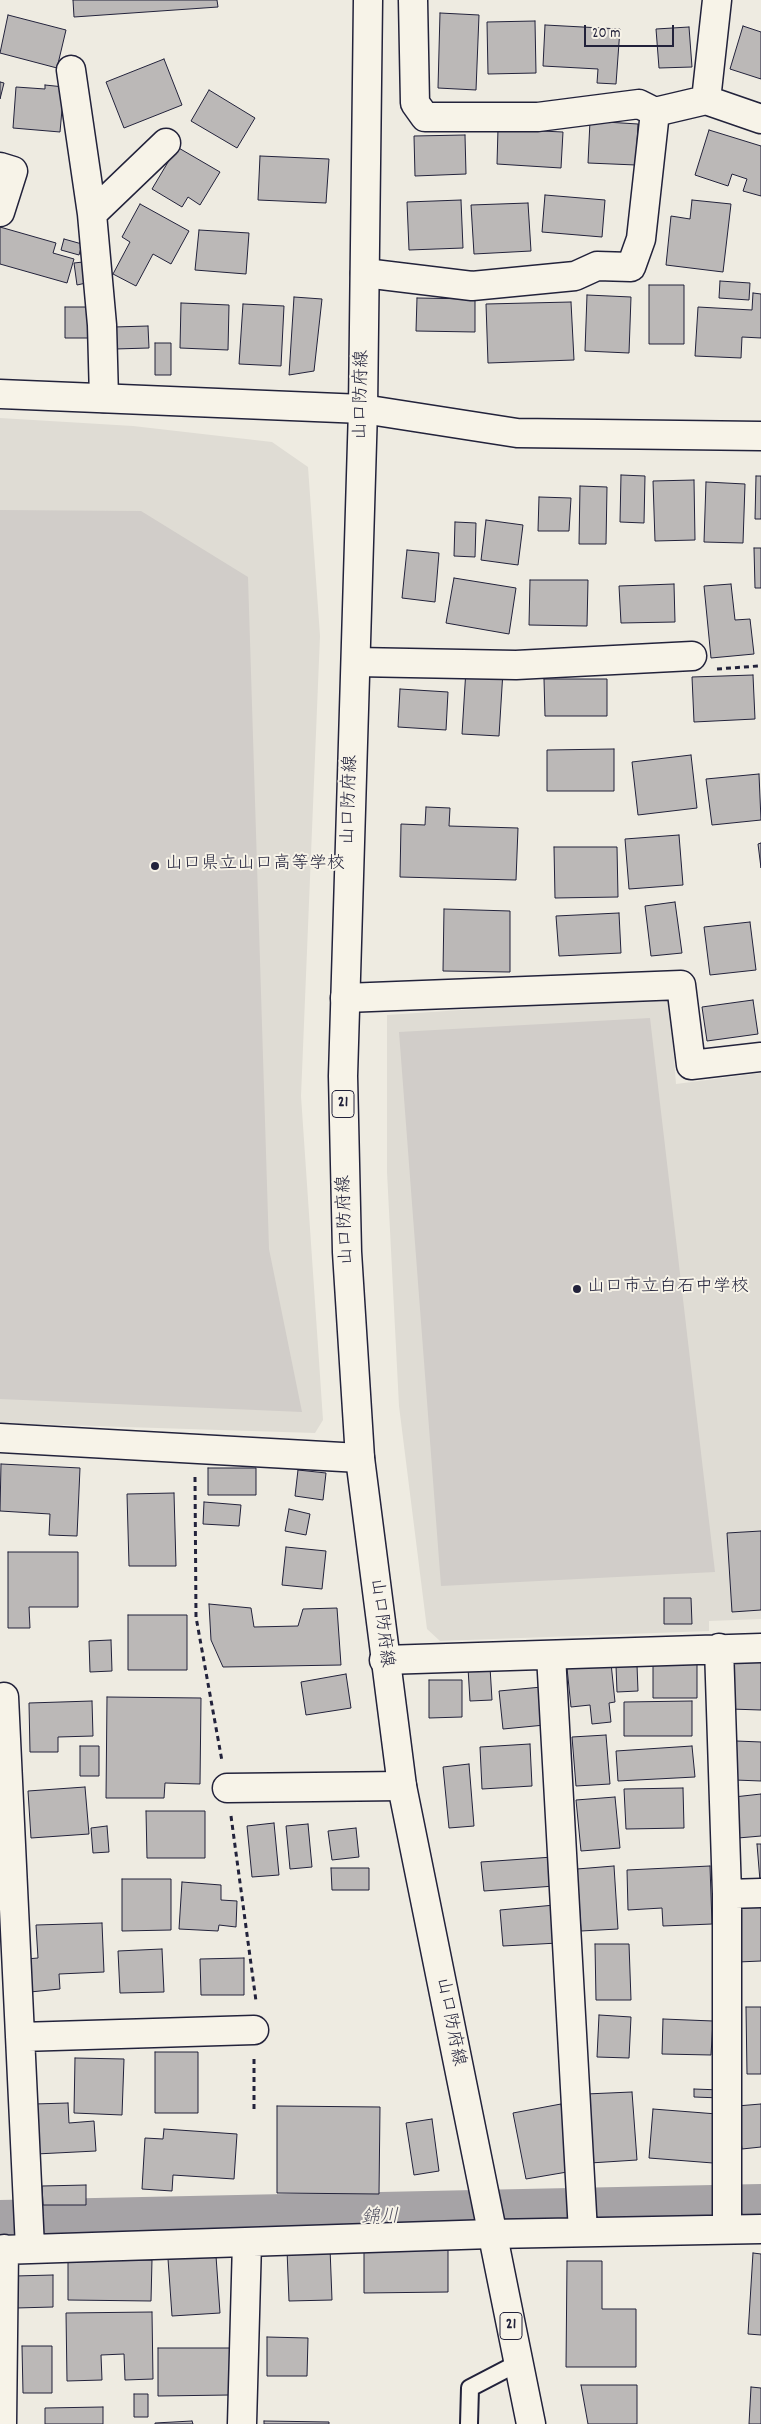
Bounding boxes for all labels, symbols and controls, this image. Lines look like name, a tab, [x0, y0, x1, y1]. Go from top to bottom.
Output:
scale bar	[586, 15, 676, 47]
text: 20 m	[592, 23, 620, 45]
street label: 山口防府線	[351, 350, 375, 440]
street label: 山口防府線	[339, 755, 363, 845]
place label: 山口県立山口高等学校	[165, 855, 345, 877]
marker: 山口県立山口高等学校	[149, 860, 161, 872]
road number: 21	[332, 1090, 354, 1118]
street label: 山口防府線	[335, 1175, 359, 1265]
place label: 山口市立白石中学校	[587, 1278, 749, 1300]
marker: 山口市立白石中学校	[571, 1283, 583, 1295]
street label: 山口防府線	[364, 1577, 396, 1669]
street label: 山口防府線	[430, 1976, 468, 2068]
water label: 錦川	[361, 2207, 399, 2231]
road number: 21	[500, 2312, 522, 2340]

